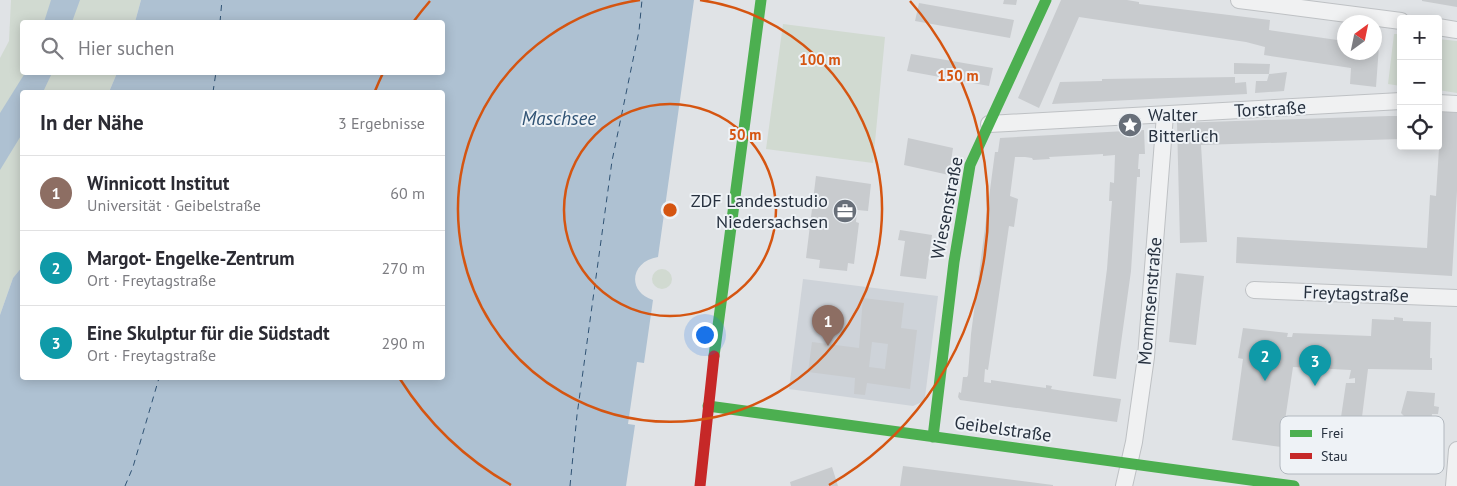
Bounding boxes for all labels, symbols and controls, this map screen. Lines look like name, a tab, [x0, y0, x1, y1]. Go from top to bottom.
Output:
north arrow	[1337, 15, 1382, 60]
map controls	[1397, 15, 1442, 150]
button: +	[1397, 15, 1442, 60]
search box	[20, 20, 445, 75]
icon: search	[38, 34, 66, 62]
text: Hier suchen	[78, 36, 174, 60]
text: 100 m	[799, 50, 841, 69]
button: −	[1397, 60, 1442, 105]
text: 150 m	[937, 66, 979, 85]
street label: Torstraße	[1233, 95, 1307, 122]
place label: Walter Bitterlich	[1148, 103, 1219, 147]
button: locate	[1397, 105, 1442, 150]
water label: Maschsee	[522, 106, 596, 130]
text: In der Nähe	[40, 109, 144, 136]
place icon: Walter Bitterlich	[1117, 112, 1143, 138]
text: 3 Ergebnisse	[338, 113, 425, 133]
text: 50 m	[729, 125, 761, 144]
street label: Wiesenstraße	[925, 155, 968, 261]
text: Winnicott Institut	[87, 171, 229, 195]
text: 1	[51, 183, 61, 203]
text: 60 m	[390, 183, 425, 203]
place label: ZDF Landesstudio Niedersachsen	[691, 189, 828, 233]
text: Universität · Geibelstraße	[87, 195, 261, 215]
office icon: ZDF Landesstudio Niedersachsen	[832, 198, 858, 224]
centre of rings	[661, 201, 679, 219]
street label: Mommsenstraße	[1132, 236, 1167, 366]
text: Margot- Engelke-Zentrum	[87, 246, 295, 270]
text: 2	[51, 258, 61, 278]
text: 270 m	[382, 258, 425, 278]
text: Ort · Freytagstraße	[87, 270, 216, 290]
street label: Freytagstraße	[1303, 280, 1409, 307]
pin: 1	[812, 305, 844, 346]
text: Eine Skulptur für die Südstadt	[87, 321, 330, 345]
your location	[692, 322, 718, 348]
text: 3	[51, 333, 61, 353]
text: 290 m	[382, 333, 425, 353]
pin: 2	[1249, 340, 1281, 381]
text: Ort · Freytagstraße	[87, 345, 216, 365]
pin: 3	[1299, 345, 1331, 386]
street label: Geibelstraße	[953, 410, 1053, 447]
legend	[1280, 416, 1444, 474]
text: Frei	[1321, 424, 1344, 442]
text: Stau	[1321, 447, 1348, 465]

